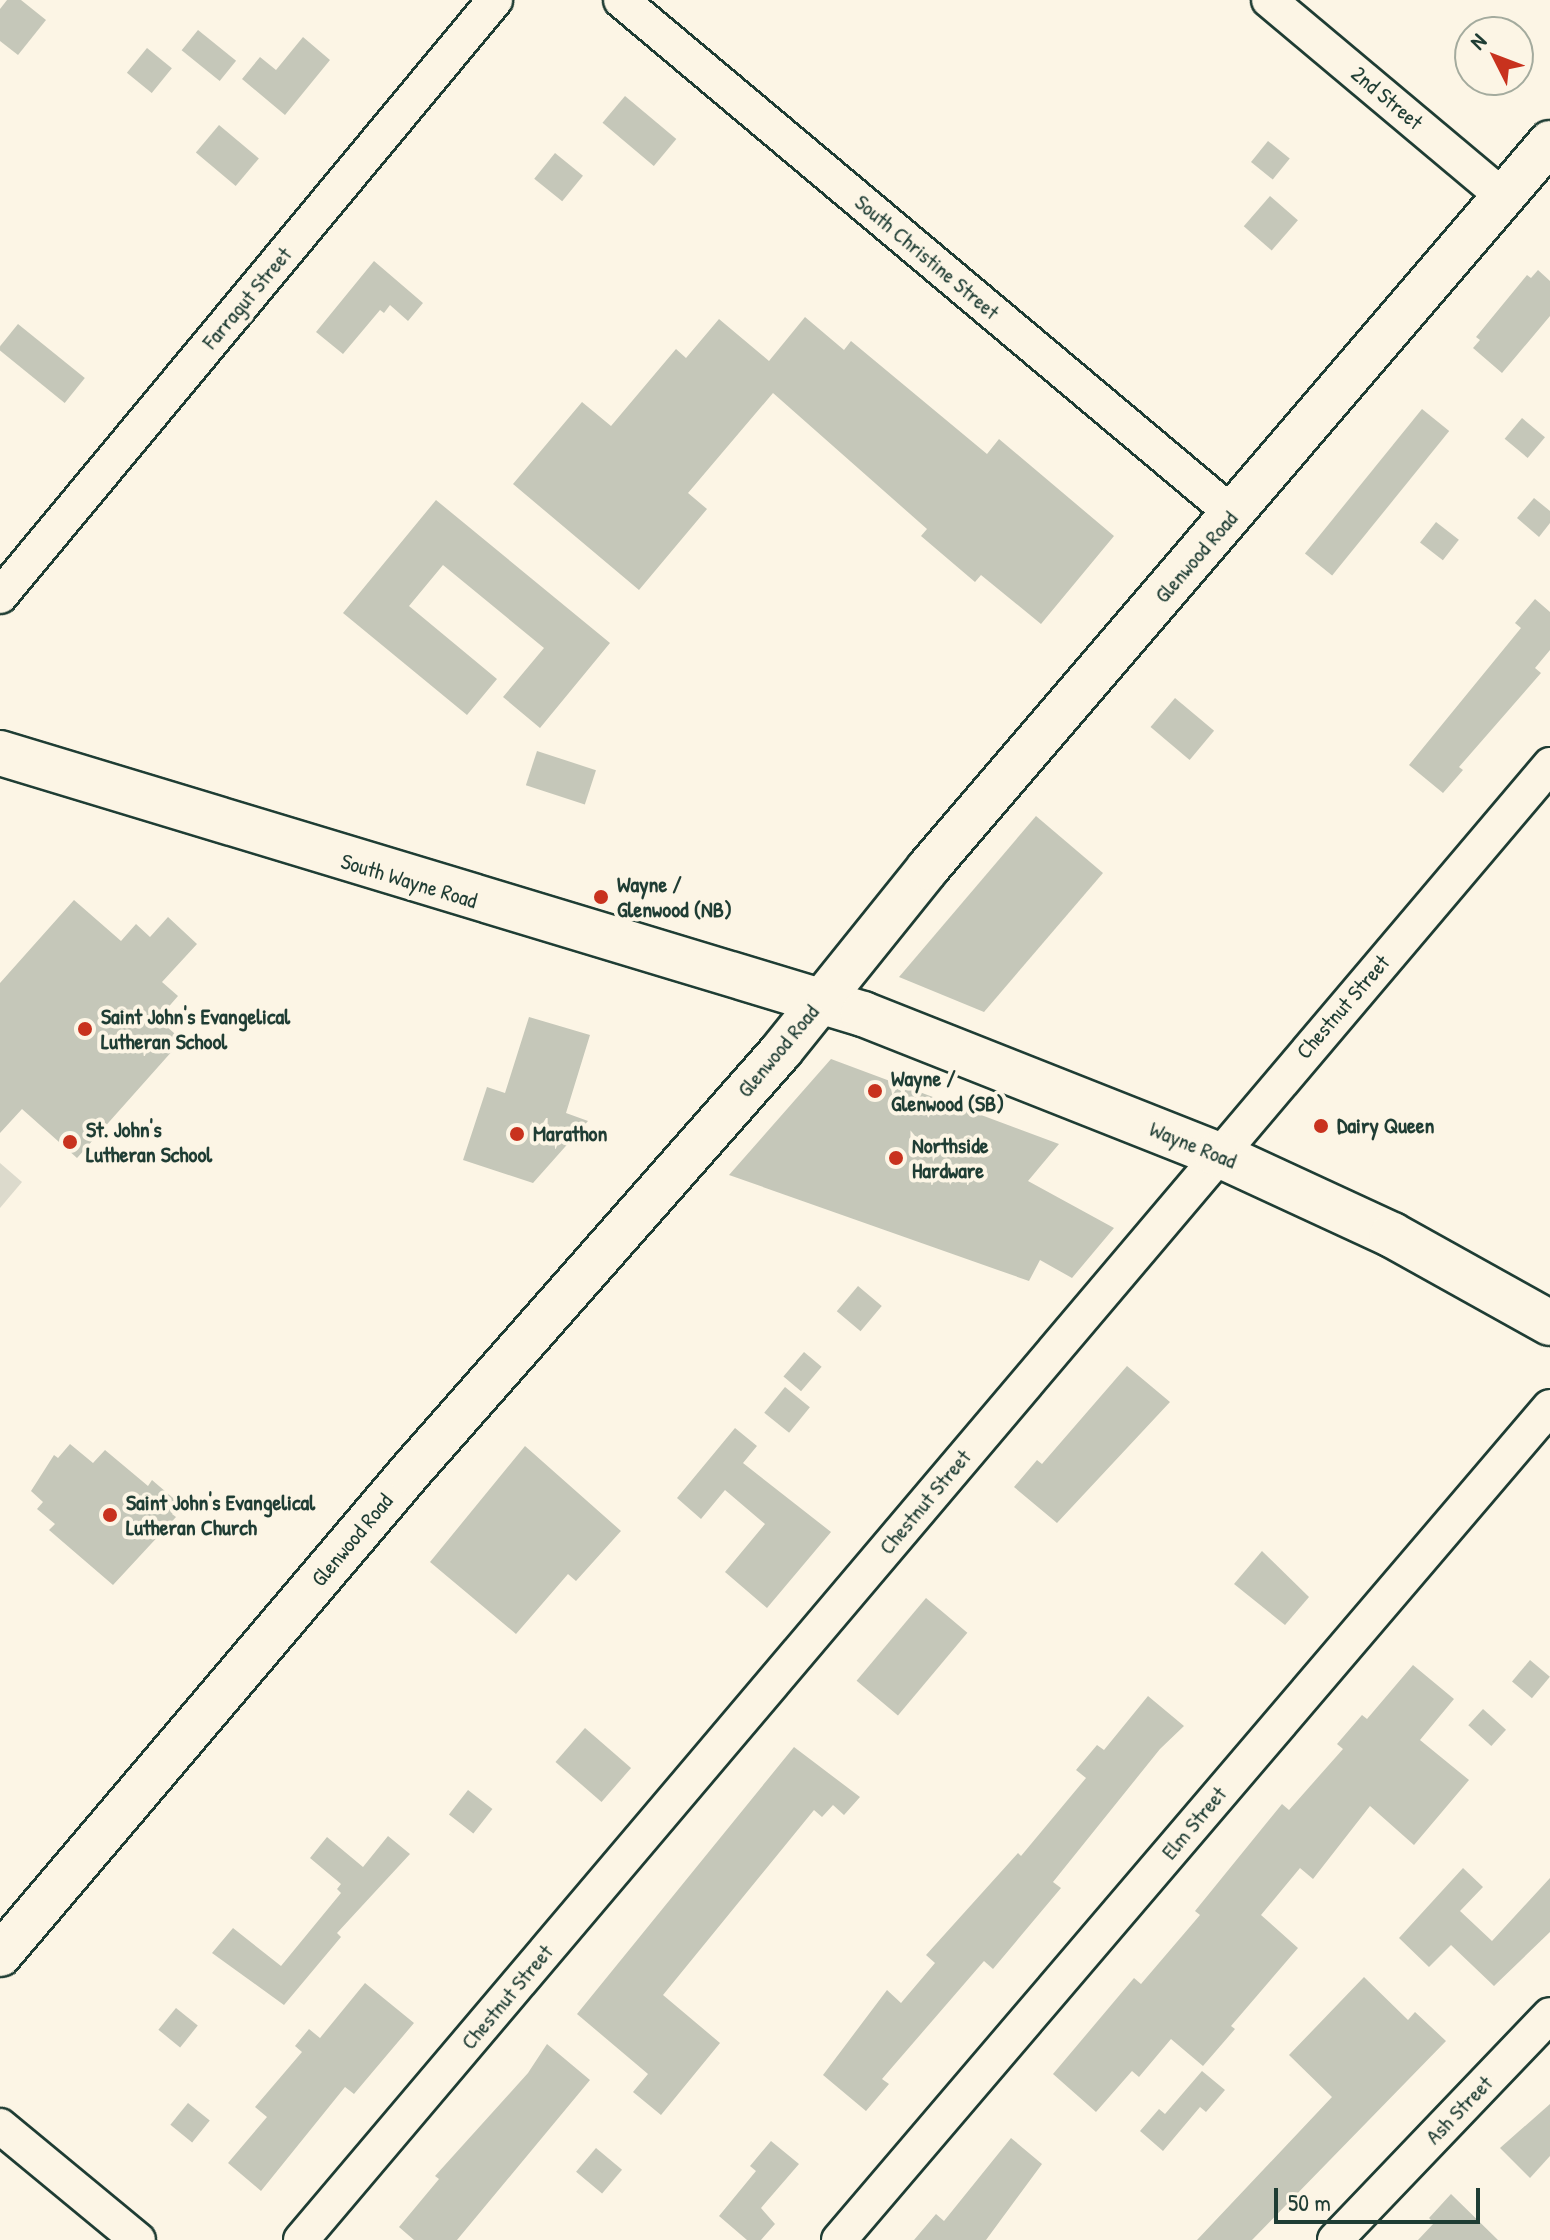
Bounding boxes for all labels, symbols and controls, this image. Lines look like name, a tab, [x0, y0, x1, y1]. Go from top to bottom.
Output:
north arrow	[1454, 16, 1534, 96]
text: N	[1463, 27, 1493, 56]
street label: 2nd Street	[1346, 61, 1428, 135]
street label: South Christine Street	[849, 189, 1005, 325]
street label: Farragut Street	[197, 242, 297, 354]
street label: Glenwood Road	[1149, 506, 1243, 608]
street label: South Wayne Road	[338, 848, 480, 914]
place label: Wayne / Glenwood (NB)	[617, 871, 732, 922]
marker: Wayne / Glenwood (NB)	[592, 888, 610, 906]
street label: Chestnut Street	[1291, 950, 1395, 1064]
street label: Glenwood Road	[732, 999, 824, 1103]
place label: Saint John's Evangelical Lutheran School	[101, 1003, 290, 1054]
marker: Saint John's Evangelical Lutheran School	[76, 1020, 94, 1038]
place label: Wayne / Glenwood (SB)	[891, 1065, 1004, 1116]
marker: Wayne / Glenwood (SB)	[866, 1082, 884, 1100]
place label: Dairy Queen	[1337, 1113, 1435, 1139]
place label: St. John's Lutheran School	[86, 1116, 212, 1168]
street label: Wayne Road	[1146, 1116, 1240, 1174]
marker: Dairy Queen	[1312, 1117, 1330, 1135]
place label: Marathon	[533, 1121, 607, 1147]
marker: Marathon	[508, 1125, 526, 1143]
place label: Northside Hardware	[912, 1132, 989, 1184]
marker: St. John's Lutheran School	[61, 1133, 79, 1151]
marker: Northside Hardware	[887, 1149, 905, 1167]
street label: Chestnut Street	[874, 1444, 976, 1560]
street label: Glenwood Road	[306, 1488, 398, 1592]
place label: Saint John's Evangelical Lutheran Church	[126, 1489, 315, 1540]
marker: Saint John's Evangelical Lutheran Church	[101, 1506, 119, 1524]
street label: Elm Street	[1156, 1781, 1232, 1865]
street label: Chestnut Street	[456, 1939, 558, 2055]
street label: Ash Street	[1420, 2070, 1498, 2150]
scale bar	[1278, 2172, 1484, 2222]
text: 50 m	[1288, 2186, 1331, 2218]

